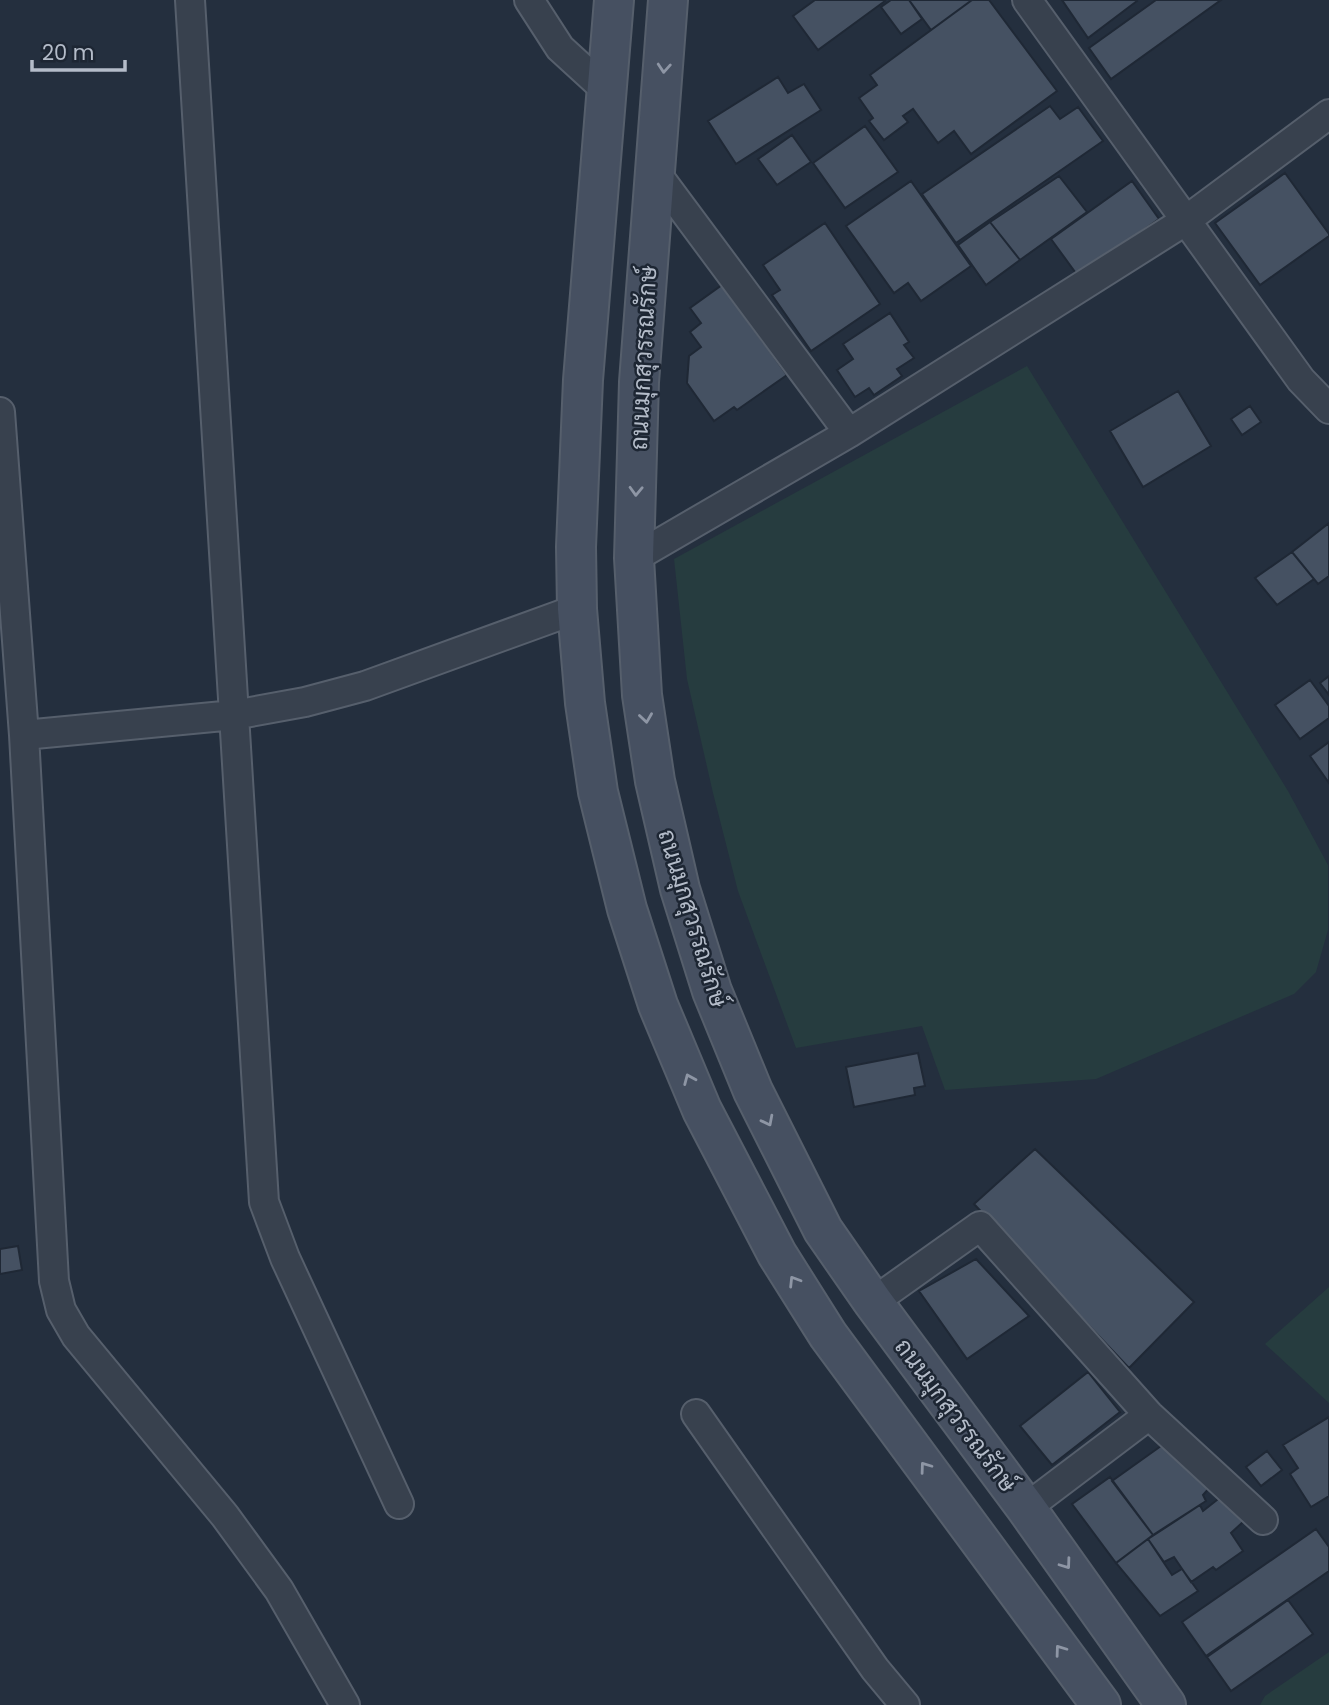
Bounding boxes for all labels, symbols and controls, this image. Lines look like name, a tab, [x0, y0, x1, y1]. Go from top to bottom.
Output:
scale bar	[32, 28, 124, 72]
text: 20 m	[42, 38, 95, 67]
one-way arrow	[656, 63, 671, 74]
street label: ถนนมุกสุวรรณรักษ์	[622, 264, 664, 451]
one-way arrow	[629, 485, 644, 496]
one-way arrow	[638, 712, 653, 723]
street label: ถนนมุกสุวรรณรักษ์	[650, 825, 736, 1012]
one-way arrow	[684, 1074, 698, 1086]
one-way arrow	[760, 1114, 773, 1126]
one-way arrow	[790, 1276, 803, 1289]
street label: ถนนมุกสุวรรณรักษ์	[887, 1332, 1025, 1499]
one-way arrow	[921, 1462, 934, 1475]
one-way arrow	[1057, 1556, 1070, 1569]
one-way arrow	[1056, 1645, 1068, 1658]

